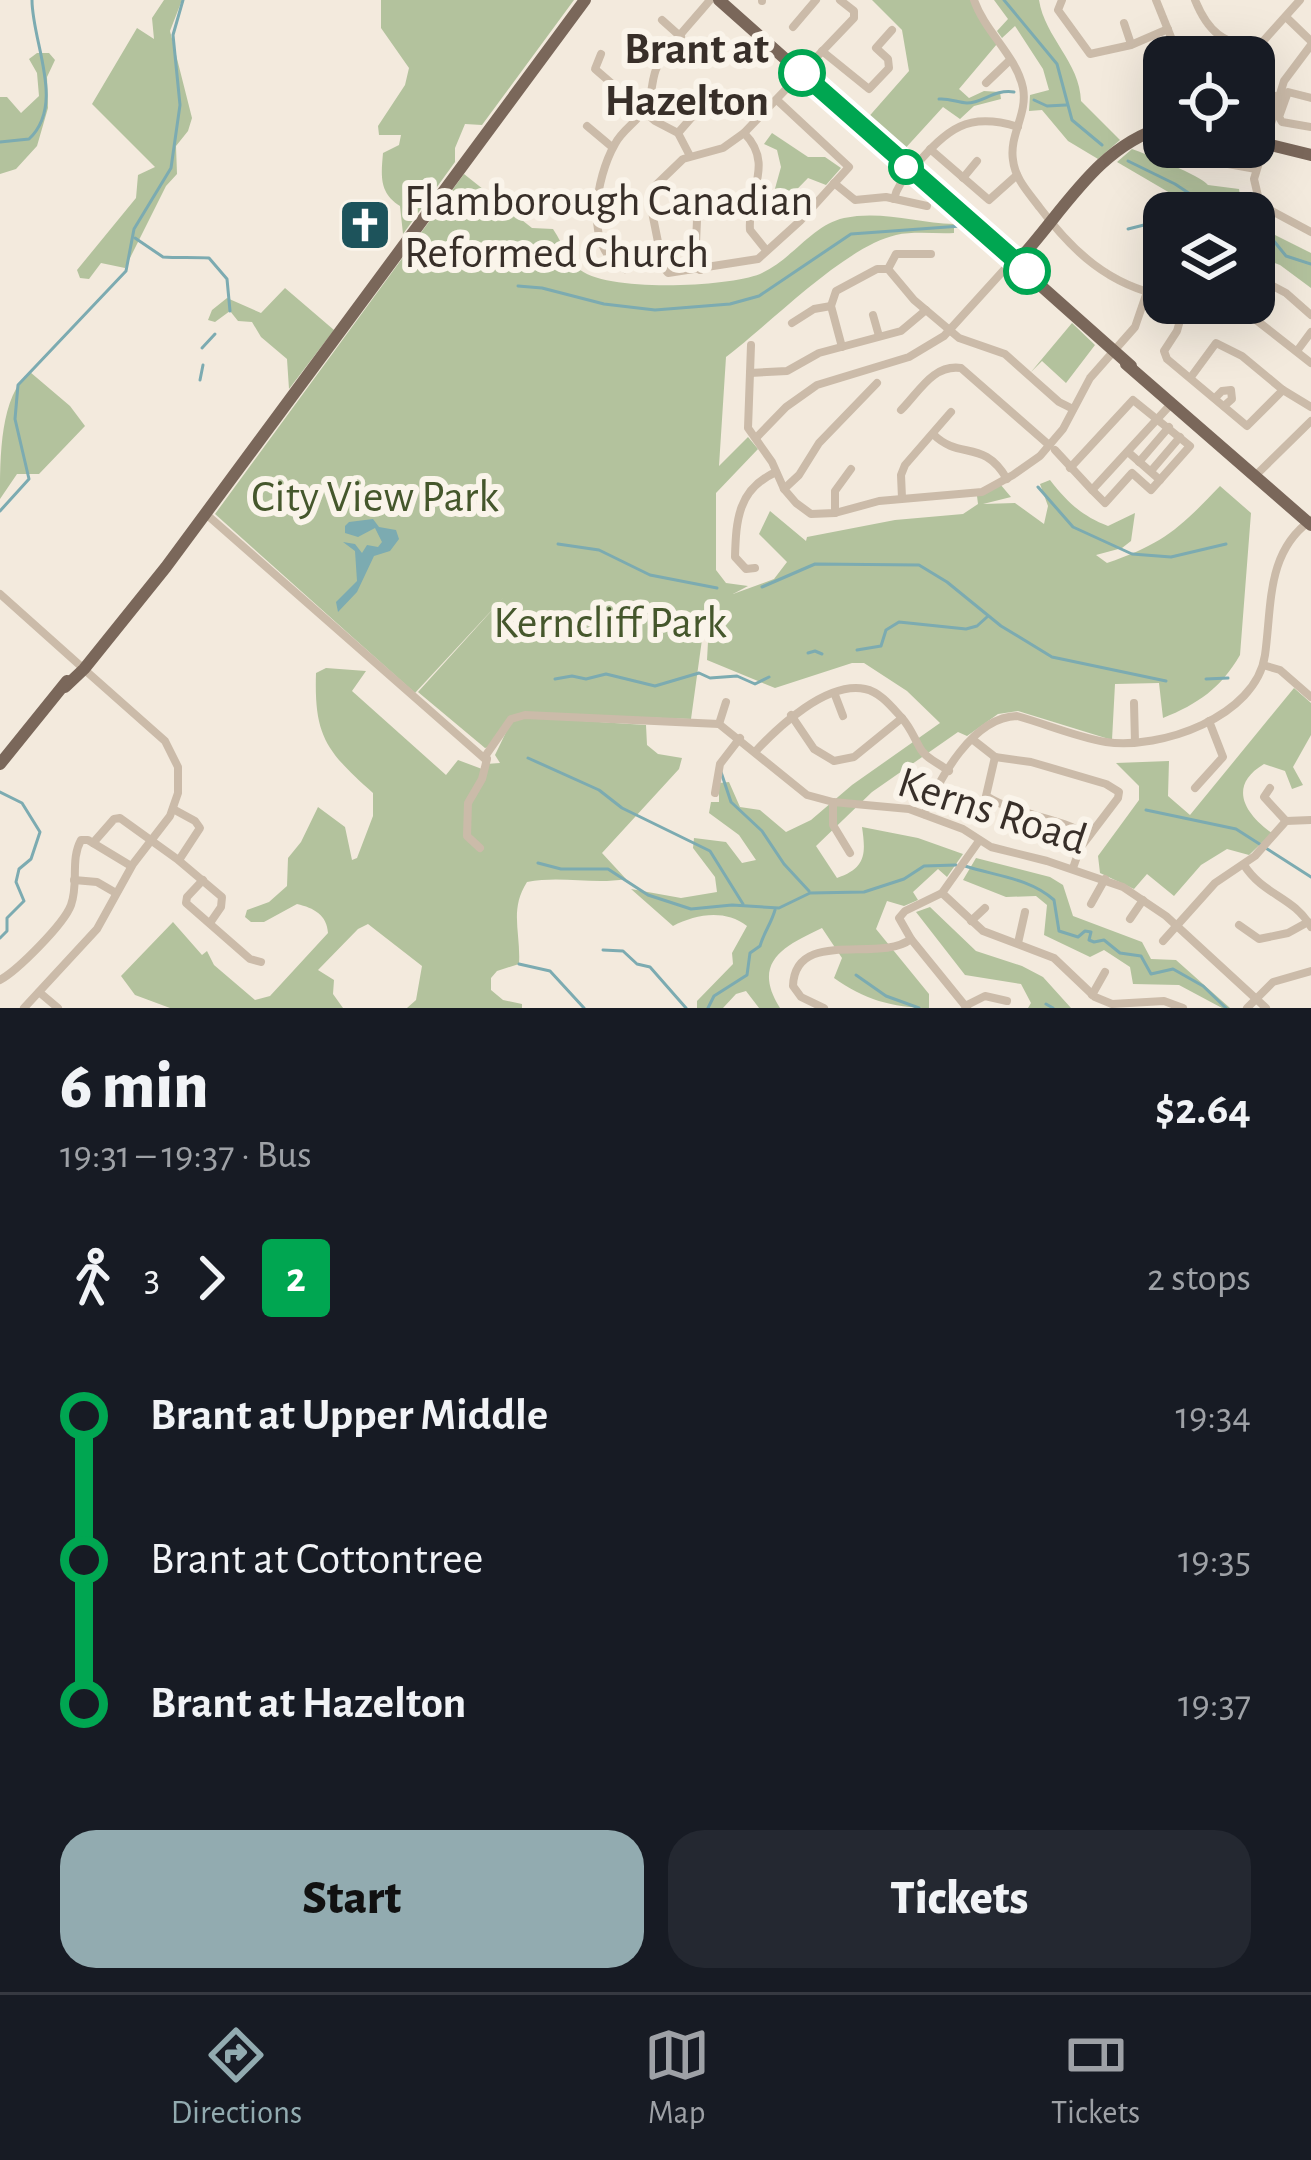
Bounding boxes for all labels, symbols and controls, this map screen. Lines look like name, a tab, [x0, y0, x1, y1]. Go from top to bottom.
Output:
place label: Brant at Hazelton	[604, 27, 769, 124]
map controls	[1143, 36, 1275, 324]
button: locate	[1143, 36, 1275, 168]
marker: Brant at Hazelton	[780, 51, 824, 95]
unlabelled marker	[890, 151, 922, 183]
place label: Flamborough Canadian Reformed Church	[404, 179, 813, 276]
button: layers	[1143, 192, 1275, 324]
church icon: Flamborough Canadian Reformed Church	[337, 197, 393, 253]
unlabelled marker	[1005, 249, 1049, 293]
park label: City View Park	[251, 475, 499, 520]
park label: Kerncliff Park	[493, 601, 727, 646]
street label: Kerns Road	[892, 760, 1092, 863]
text: 6 min	[60, 1054, 209, 1120]
text: $2.64	[1155, 1087, 1251, 1132]
text: 19:31 – 19:37 · Bus	[60, 1136, 312, 1175]
icon: walk	[60, 1245, 126, 1311]
icon: forward	[178, 1245, 244, 1311]
text: 2	[286, 1257, 306, 1299]
text: 3	[144, 1259, 160, 1298]
text: 2 stops	[1147, 1259, 1251, 1298]
text: Brant at Upper Middle	[150, 1393, 548, 1438]
text: 19:34	[1175, 1397, 1251, 1436]
text: Brant at Cottontree	[150, 1537, 484, 1582]
text: 19:35	[1178, 1541, 1251, 1580]
text: Brant at Hazelton	[150, 1681, 466, 1726]
text: 19:37	[1178, 1685, 1251, 1724]
button: Start	[60, 1830, 644, 1968]
button: Tickets	[668, 1830, 1251, 1968]
tab: Directions	[171, 2022, 302, 2134]
tab: Map	[644, 2022, 710, 2134]
tab: Tickets	[1051, 2022, 1140, 2134]

